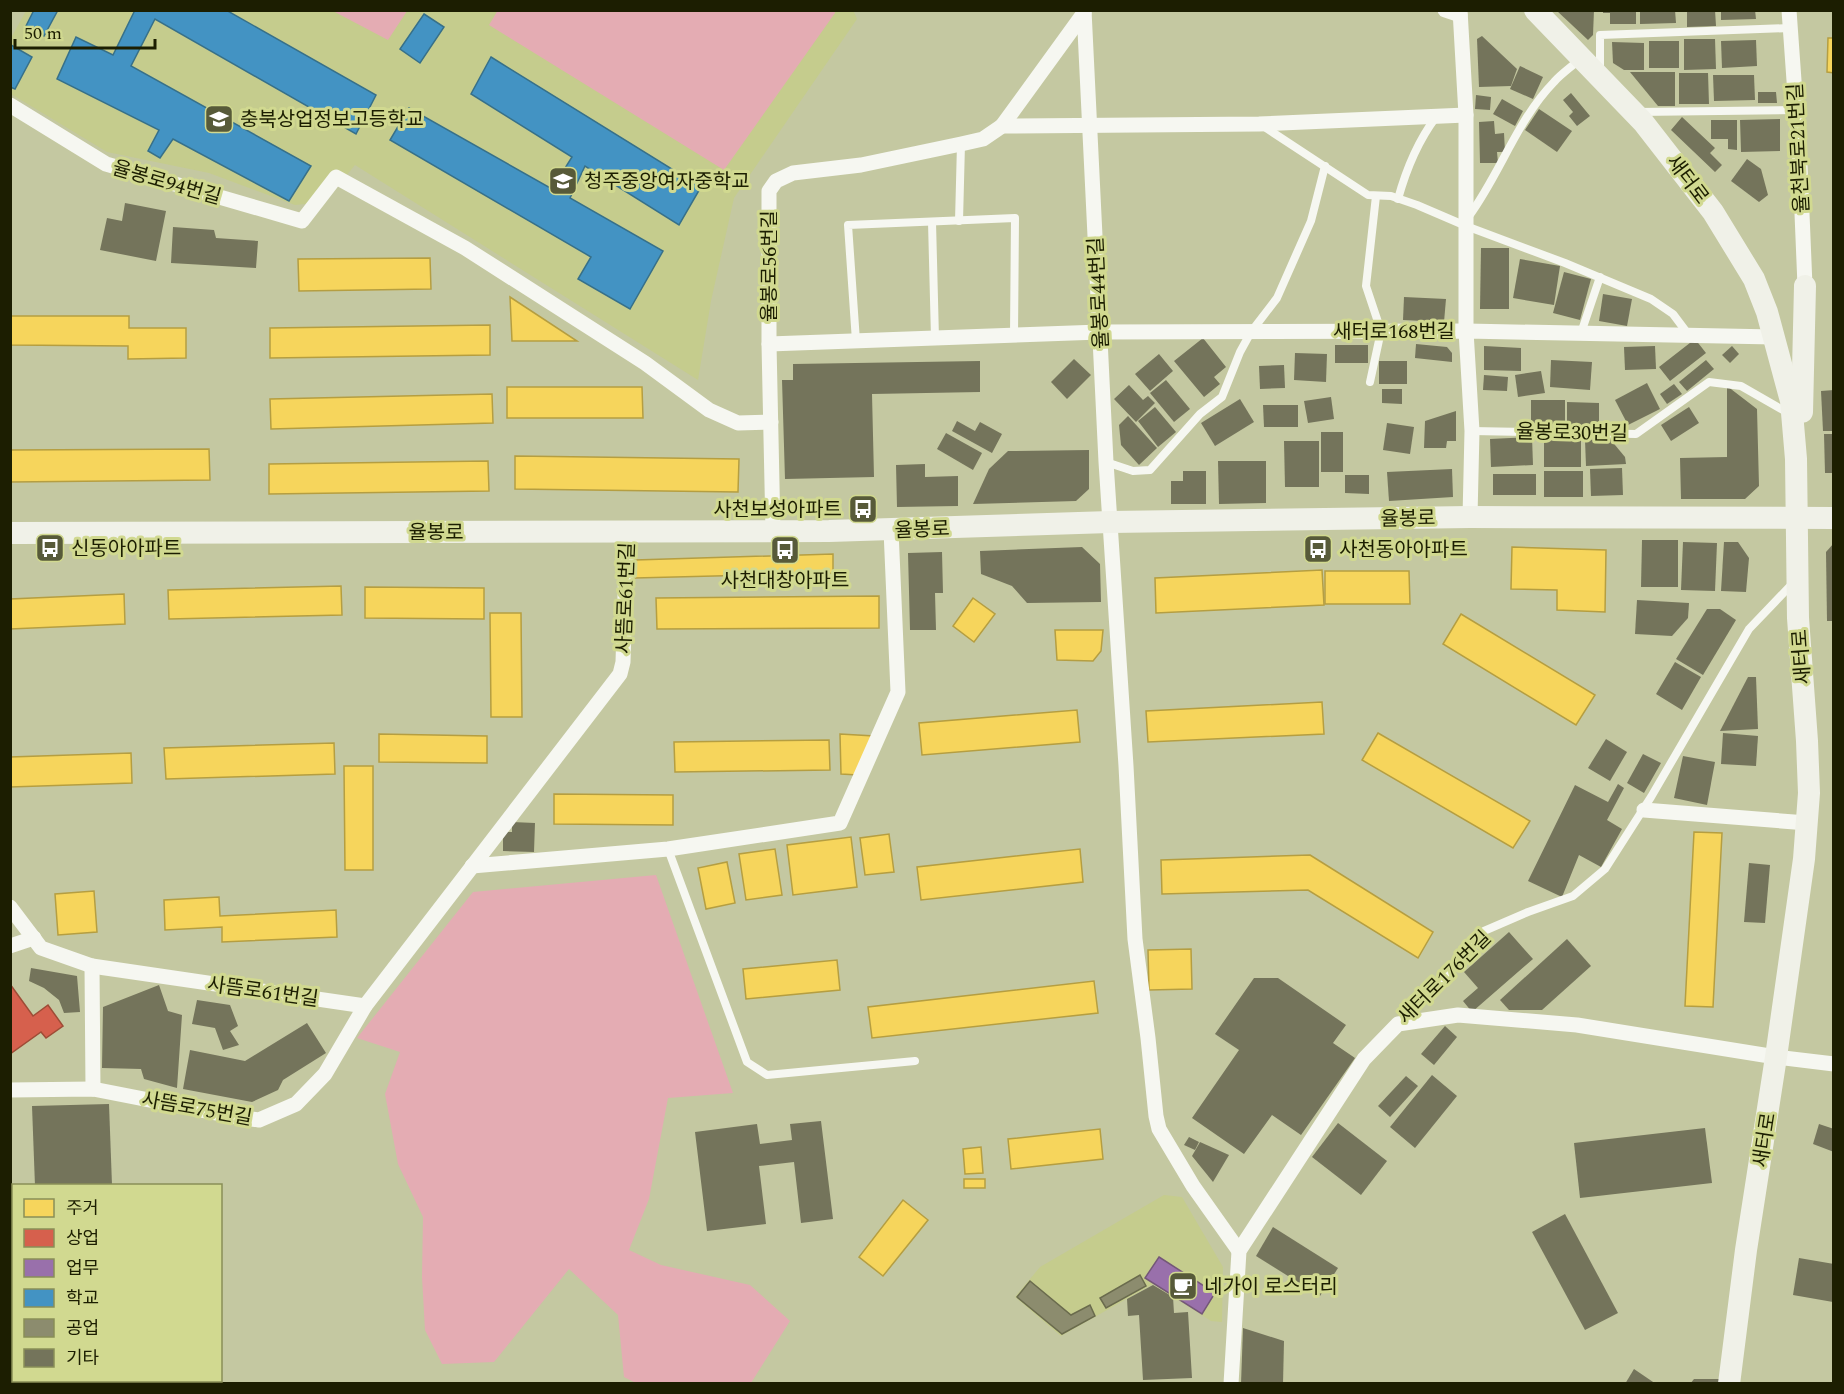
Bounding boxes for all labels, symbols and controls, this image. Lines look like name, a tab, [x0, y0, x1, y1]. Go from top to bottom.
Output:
scale bar	[15, 12, 154, 50]
text: 50 m	[24, 20, 62, 47]
street label: 율천북로21번길	[1781, 82, 1817, 214]
school or university icon: 충북상업정보고등학교	[203, 103, 235, 135]
place label: 충북상업정보고등학교	[240, 105, 424, 135]
street label: 새터로	[1659, 149, 1716, 211]
street label: 율봉로94번길	[109, 153, 225, 213]
school or university icon: 청주중앙여자중학교	[547, 165, 579, 197]
place label: 청주중앙여자중학교	[584, 167, 750, 197]
street label: 율봉로56번길	[755, 210, 785, 322]
street label: 율봉로44번길	[1081, 236, 1117, 350]
street label: 새터로168번길	[1333, 317, 1455, 347]
street label: 율봉로30번길	[1516, 417, 1628, 449]
bus stop icon: 사천보성아파트	[847, 493, 879, 525]
place label: 사천보성아파트	[713, 495, 842, 525]
street label: 율봉로	[1380, 504, 1436, 534]
street label: 율봉로	[894, 514, 950, 546]
street label: 율봉로	[408, 518, 464, 548]
bus stop icon: 신동아아파트	[34, 532, 66, 564]
bus stop icon: 사천동아아파트	[1302, 533, 1334, 565]
place label: 신동아아파트	[71, 534, 181, 564]
bus stop icon: 사천대창아파트	[769, 534, 801, 566]
place label: 사천동아아파트	[1339, 535, 1468, 565]
street label: 사뜸로61번길	[609, 542, 643, 655]
place label: 사천대창아파트	[721, 566, 849, 596]
street label: 새터로	[1785, 628, 1819, 686]
street label: 새터로176번길	[1391, 924, 1498, 1031]
street label: 사뜸로61번길	[205, 969, 320, 1015]
street label: 사뜸로75번길	[139, 1084, 255, 1133]
street label: 새터로	[1746, 1111, 1784, 1170]
legend	[12, 1184, 222, 1382]
text: 주거	[66, 1195, 99, 1222]
text: 상업	[66, 1225, 99, 1252]
text: 업무	[66, 1255, 99, 1282]
cafe icon: 네가이 로스터리	[1167, 1270, 1199, 1302]
place label: 네가이 로스터리	[1204, 1272, 1338, 1302]
text: 학교	[66, 1285, 99, 1312]
text: 공업	[66, 1315, 99, 1342]
text: 기타	[66, 1345, 100, 1372]

